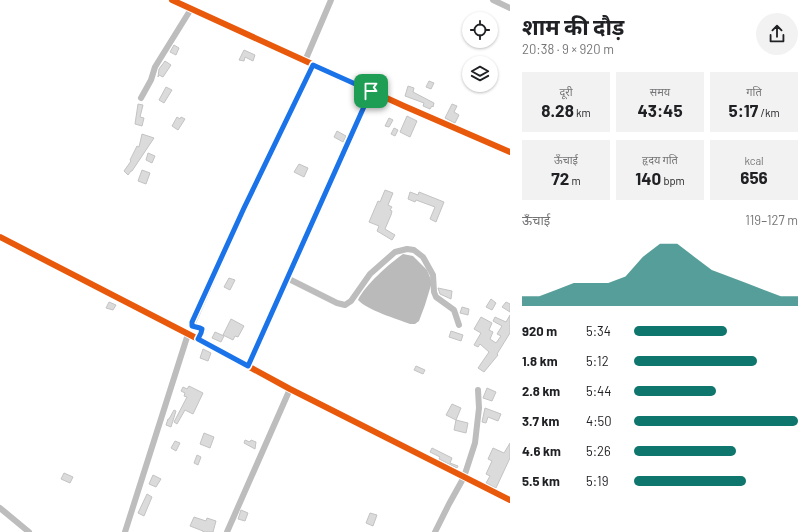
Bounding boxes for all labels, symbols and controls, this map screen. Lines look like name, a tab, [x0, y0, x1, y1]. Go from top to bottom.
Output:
map controls	[462, 12, 498, 92]
button: locate	[462, 12, 498, 48]
text: शाम की दौड़	[522, 13, 624, 39]
button: share	[756, 13, 798, 55]
text: 20:38 · 9 × 920 m	[522, 41, 614, 57]
button: layers	[462, 56, 498, 92]
pin	[354, 74, 388, 108]
icon: arrive	[360, 80, 382, 102]
text: दूरी	[559, 85, 573, 98]
text: समय	[650, 85, 670, 98]
text: गति	[746, 85, 762, 98]
text: 8.28	[541, 100, 574, 120]
text: 43:45	[637, 100, 683, 120]
text: 5:17	[728, 100, 758, 120]
text: km	[574, 106, 591, 119]
text: /km	[758, 106, 780, 119]
text: ऊँचाई	[554, 153, 578, 166]
text: हृदय गति	[642, 153, 678, 166]
text: kcal	[744, 154, 764, 167]
text: 656	[740, 167, 768, 187]
text: 72	[551, 168, 569, 188]
text: 140	[635, 168, 661, 188]
text: m	[569, 174, 581, 187]
text: bpm	[661, 174, 685, 187]
text: ऊँचाई	[522, 212, 550, 228]
text: 119–127 m	[745, 212, 798, 228]
text: 920 m	[522, 323, 557, 339]
text: 5:34	[586, 323, 611, 339]
text: 1.8 km	[522, 353, 558, 369]
text: 5:12	[586, 353, 609, 369]
text: 2.8 km	[522, 383, 560, 399]
text: 5:44	[586, 383, 611, 399]
text: 3.7 km	[522, 413, 559, 429]
text: 4:50	[586, 413, 612, 429]
text: 4.6 km	[522, 443, 561, 459]
text: 5:26	[586, 443, 611, 459]
text: 5.5 km	[522, 473, 560, 489]
text: 5:19	[586, 473, 608, 489]

